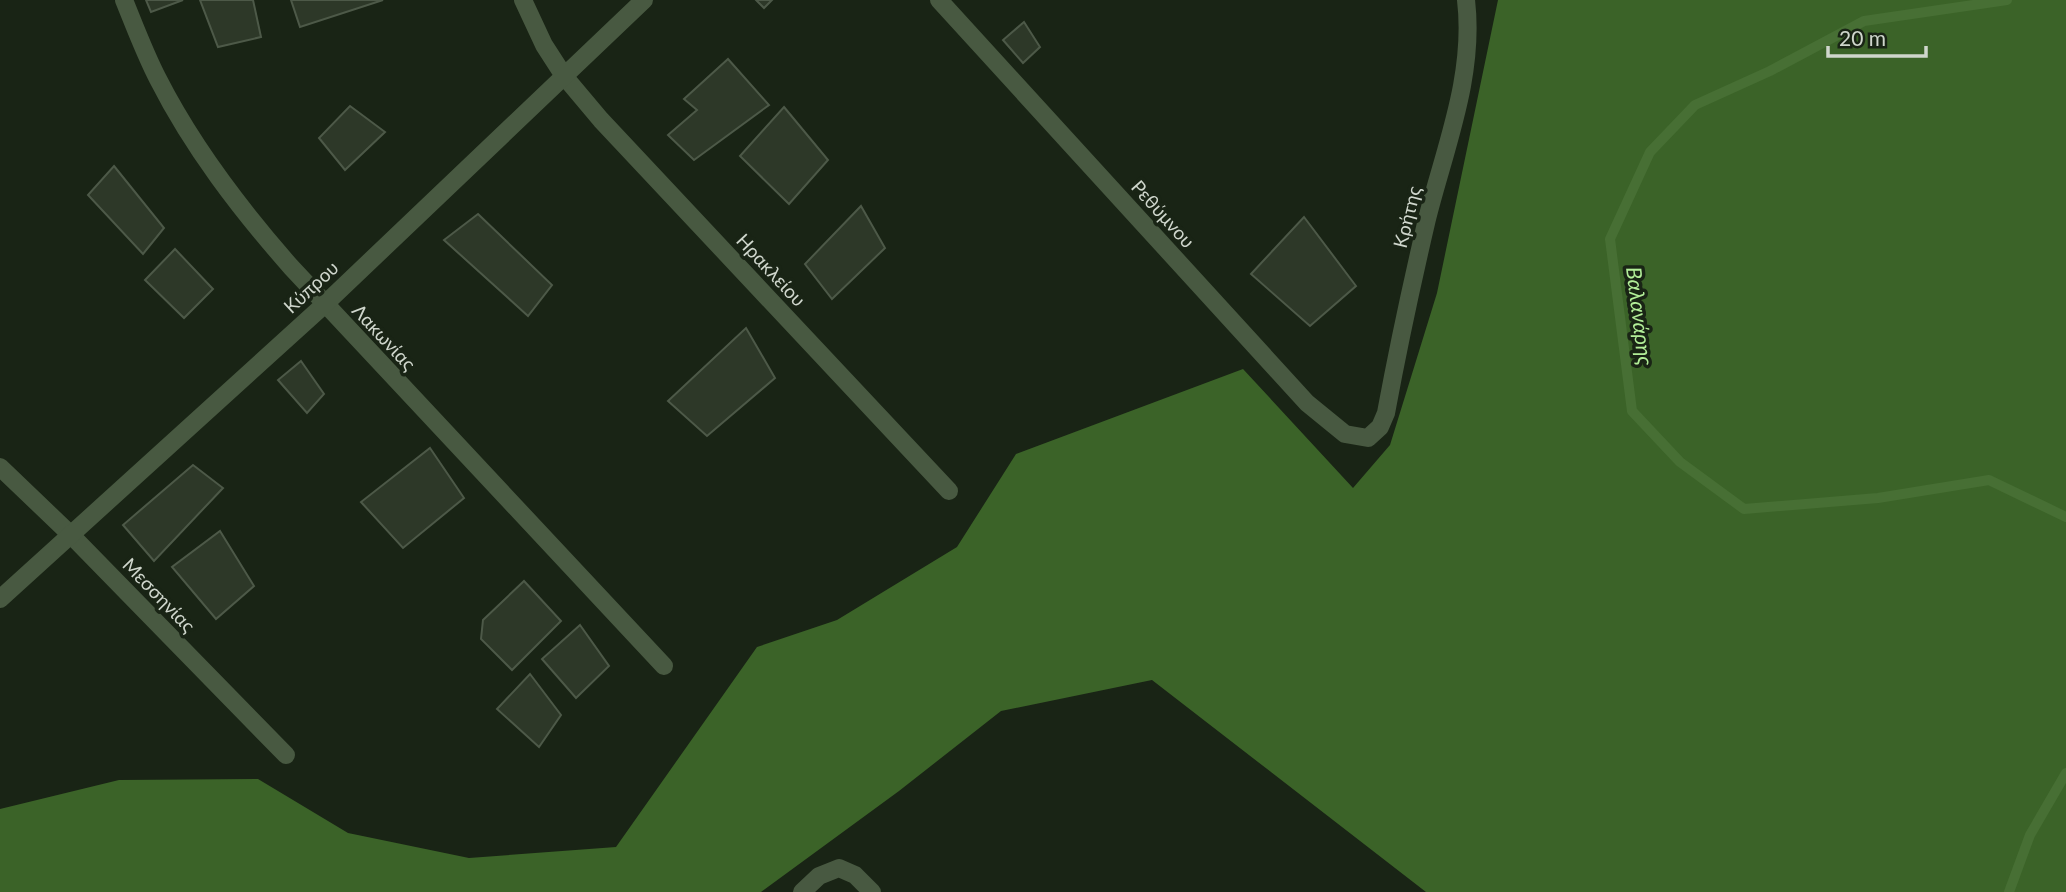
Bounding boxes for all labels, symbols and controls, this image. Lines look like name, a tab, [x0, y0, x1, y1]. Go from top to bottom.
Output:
scale bar	[1828, 14, 1926, 58]
text: 20 m	[1839, 25, 1886, 50]
street label: Ρεθύμνου	[1127, 175, 1200, 252]
street label: Κρήτης	[1388, 183, 1425, 250]
street label: Ηρακλείου	[732, 229, 811, 311]
street label: Κύπρου	[279, 256, 343, 318]
water label: Βαλανάρης	[1622, 265, 1659, 367]
street label: Λακωνίας	[348, 299, 421, 375]
street label: Μεσσηνίας	[118, 553, 200, 637]

